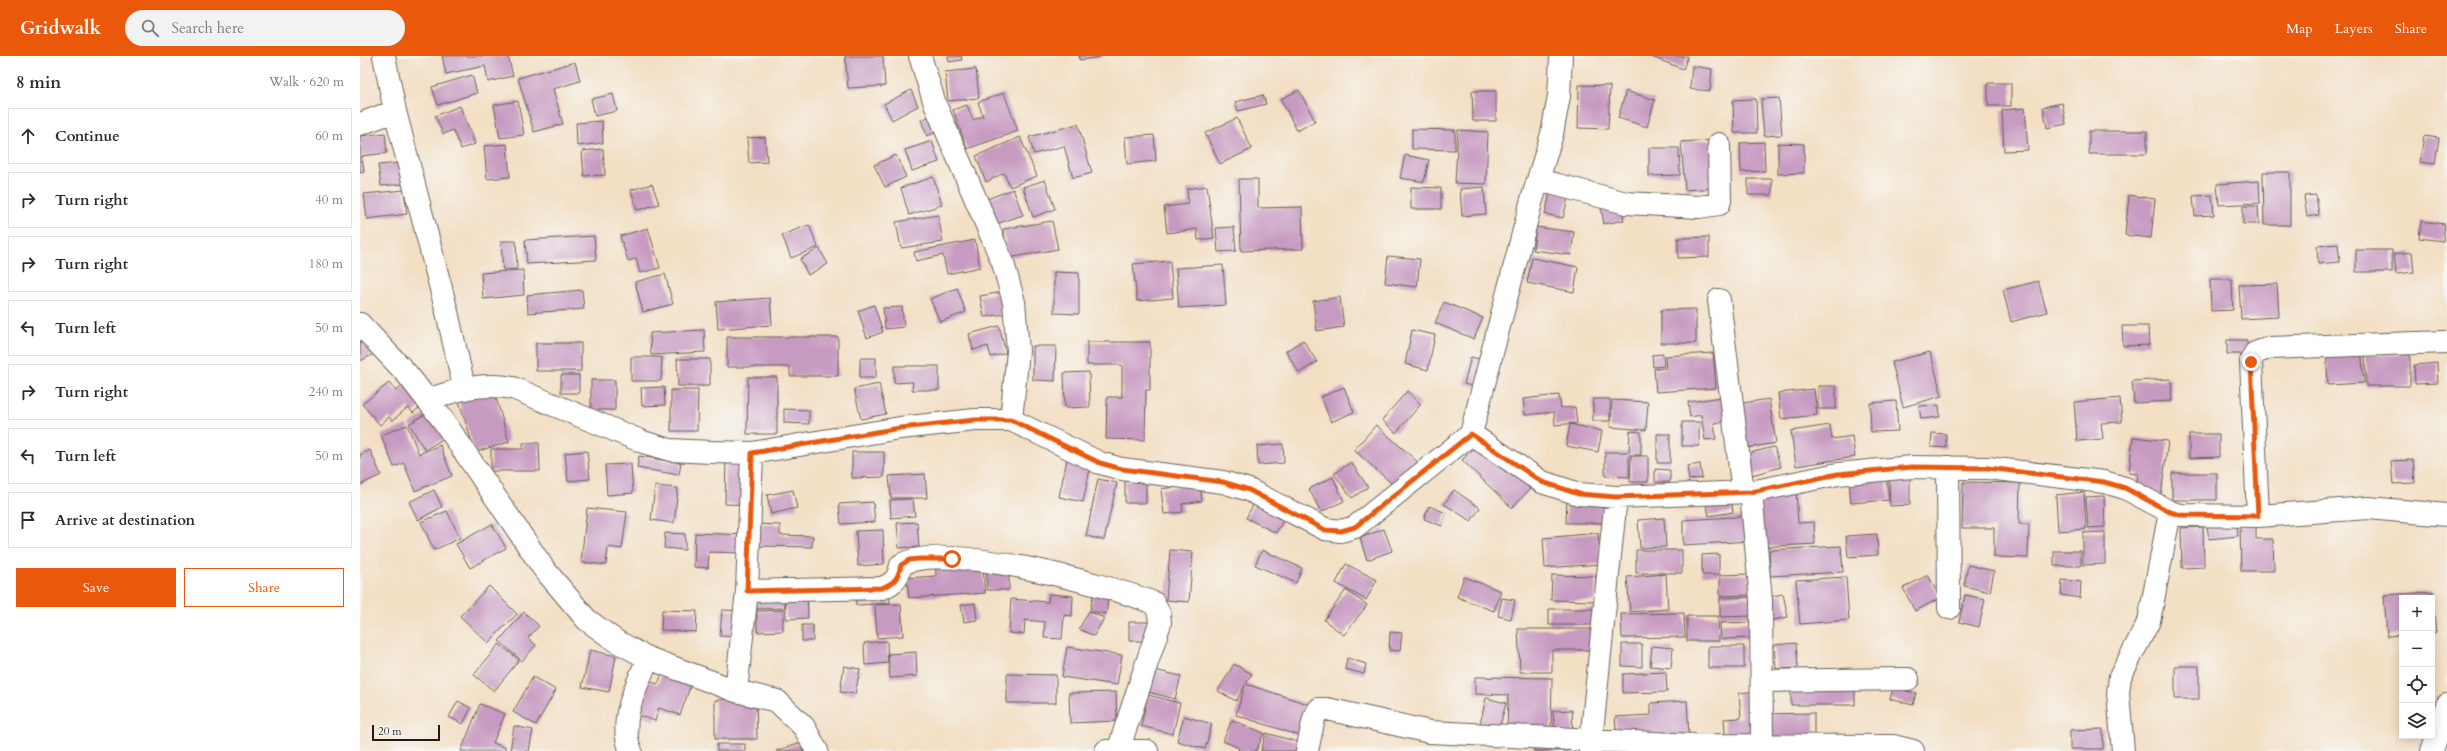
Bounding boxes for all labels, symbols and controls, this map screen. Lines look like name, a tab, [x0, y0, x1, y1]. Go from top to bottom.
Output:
search box	[125, 10, 405, 46]
text: Gridwalk	[20, 15, 101, 41]
icon: search	[139, 17, 161, 39]
text: Search here	[171, 18, 244, 38]
text: Map	[2286, 19, 2313, 38]
text: Layers	[2335, 19, 2373, 38]
text: Share	[2395, 19, 2427, 38]
text: 8 min	[16, 71, 61, 94]
text: Walk · 620 m	[269, 73, 344, 91]
icon: ahead	[17, 125, 39, 147]
text: Continue	[55, 126, 120, 146]
text: 60 m	[315, 127, 343, 145]
icon: right	[17, 189, 39, 211]
text: Turn right	[55, 190, 128, 210]
text: 40 m	[315, 191, 343, 209]
icon: right	[17, 253, 39, 275]
text: Turn right	[55, 254, 128, 274]
text: 180 m	[309, 255, 343, 273]
icon: left	[17, 317, 39, 339]
text: Turn left	[55, 318, 116, 338]
text: 50 m	[315, 319, 343, 337]
route end	[2242, 353, 2260, 371]
icon: right	[17, 381, 39, 403]
text: Turn right	[55, 382, 128, 402]
text: 240 m	[309, 383, 343, 401]
icon: left	[17, 445, 39, 467]
text: Turn left	[55, 446, 116, 466]
text: 50 m	[315, 447, 343, 465]
icon: arrive	[17, 509, 39, 531]
text: Arrive at destination	[55, 510, 195, 530]
route start	[943, 550, 961, 568]
button: Save	[16, 568, 176, 607]
button: Share	[184, 568, 344, 607]
map controls	[2399, 595, 2435, 739]
button: +	[2399, 595, 2435, 631]
button: −	[2399, 631, 2435, 667]
button: locate	[2399, 667, 2435, 703]
button: layers	[2399, 703, 2435, 739]
scale bar	[372, 723, 440, 742]
text: 20 m	[378, 724, 402, 739]

